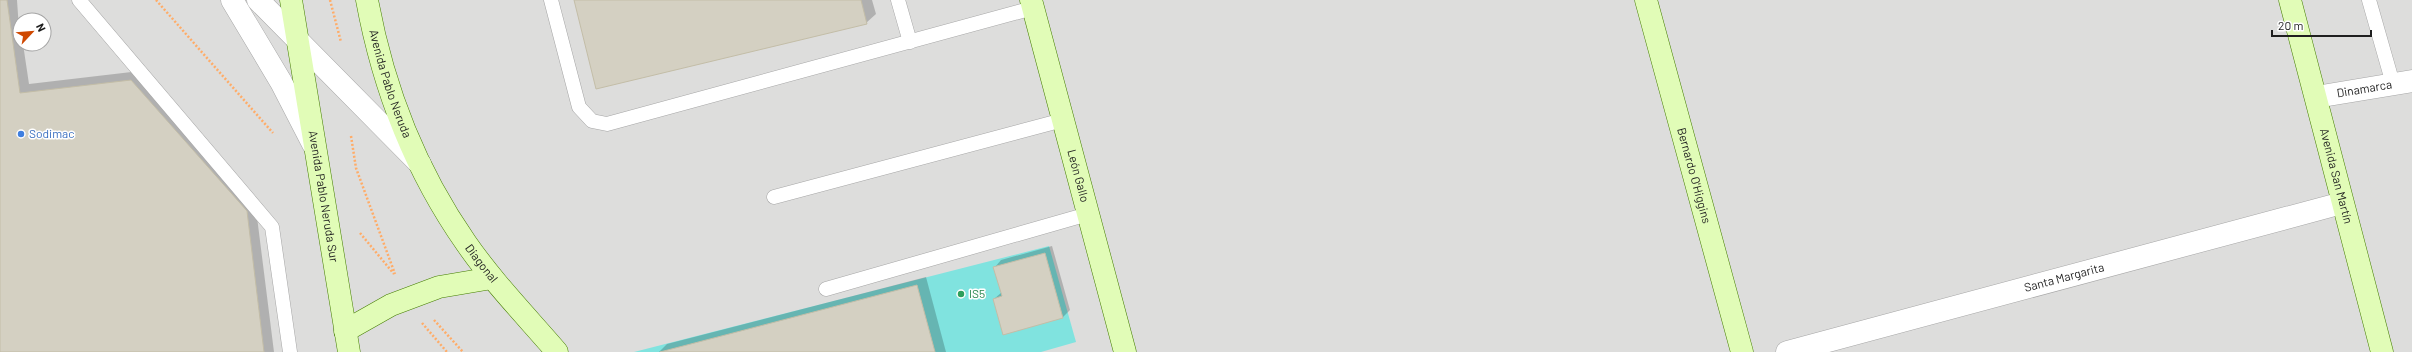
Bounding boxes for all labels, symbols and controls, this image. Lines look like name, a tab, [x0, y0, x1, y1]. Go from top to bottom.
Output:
north arrow	[12, 12, 52, 52]
scale bar	[2272, 12, 2371, 38]
text: 20 m	[2278, 18, 2304, 32]
text: N	[34, 21, 49, 34]
street label: Avenida Pablo Neruda	[367, 28, 415, 140]
street label: Dinamarca	[2335, 76, 2393, 99]
place label: Sodimac	[29, 126, 74, 140]
street label: Bernardo O'Higgins	[1675, 126, 1715, 225]
street label: Avenida San Martín	[2318, 127, 2356, 225]
marker: Sodimac	[16, 129, 26, 139]
street label: Avenida Pablo Neruda Sur	[307, 129, 342, 264]
street label: León Gallo	[1065, 148, 1093, 203]
street label: Diagonal	[463, 241, 501, 285]
street label: Santa Margarita	[2023, 259, 2105, 294]
place label: IS5	[969, 286, 985, 300]
marker: IS5	[956, 289, 966, 299]

